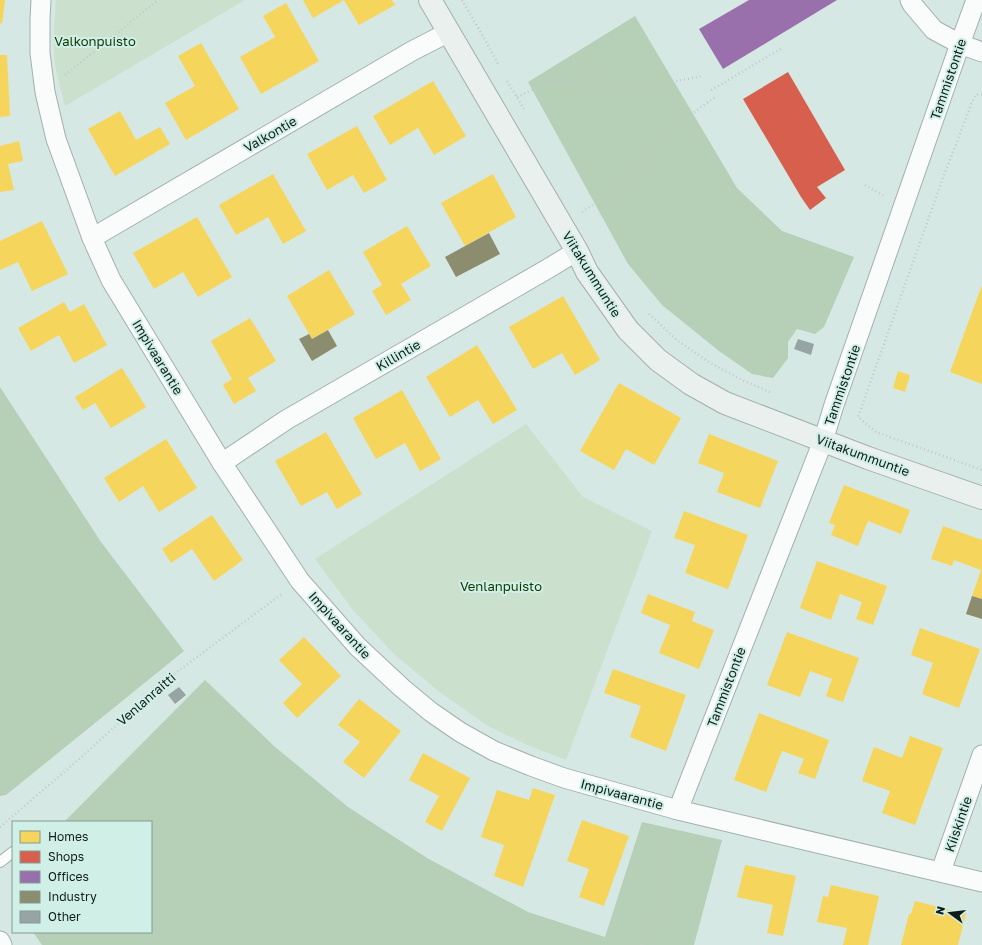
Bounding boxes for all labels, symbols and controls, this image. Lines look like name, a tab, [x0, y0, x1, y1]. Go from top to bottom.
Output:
park label: Valkonpuisto	[54, 33, 136, 49]
street label: Tammistontie	[927, 36, 969, 122]
street label: Valkontie	[241, 112, 299, 156]
street label: Viitakummuntie	[559, 228, 625, 320]
street label: Impivaarantie	[129, 316, 187, 398]
street label: Killintie	[373, 336, 423, 374]
street label: Tammistontie	[821, 342, 863, 428]
street label: Viitakummuntie	[814, 431, 912, 479]
park label: Venlanpuisto	[460, 578, 542, 594]
street label: Impivaarantie	[306, 588, 374, 662]
street label: Tammistontie	[703, 645, 749, 729]
street label: Venlanraitti	[113, 669, 179, 729]
street label: Impivaarantie	[579, 775, 665, 813]
street label: Kiiskintie	[941, 794, 975, 854]
legend	[12, 821, 152, 933]
text: Homes	[48, 829, 88, 844]
text: Shops	[48, 849, 84, 864]
text: Offices	[48, 869, 89, 884]
text: Industry	[48, 889, 97, 904]
north arrow	[930, 893, 970, 933]
text: N	[932, 905, 947, 916]
text: Other	[48, 909, 81, 924]

